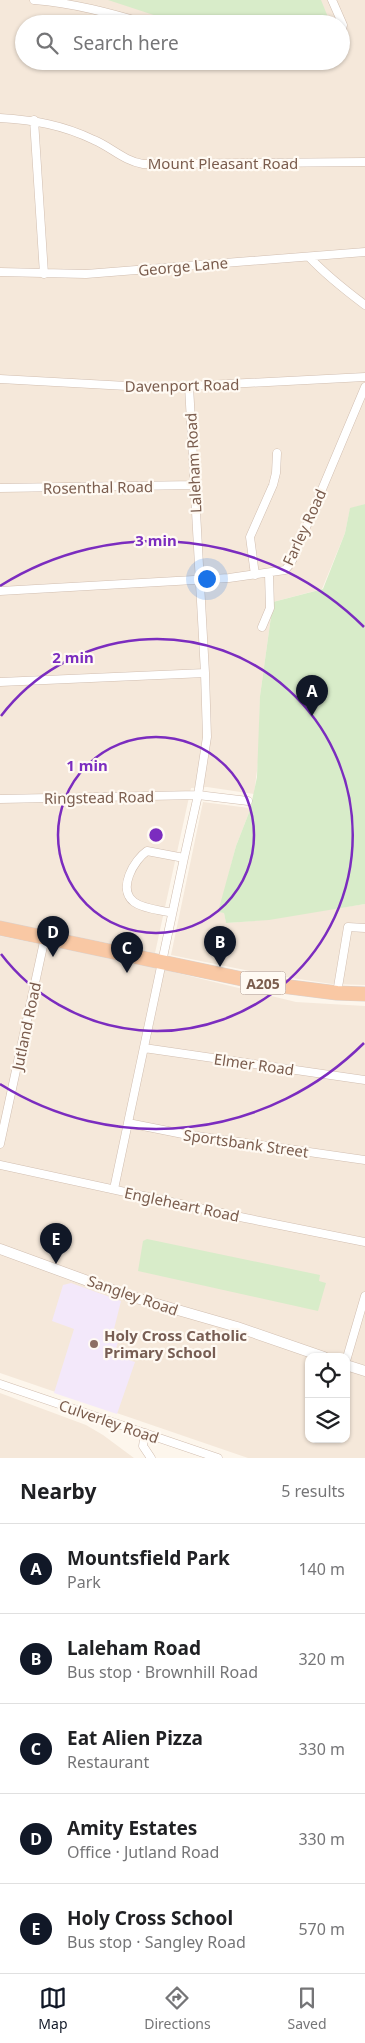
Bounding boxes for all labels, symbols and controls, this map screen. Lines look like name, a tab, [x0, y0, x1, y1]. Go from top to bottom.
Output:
search box	[15, 15, 350, 70]
icon: search	[33, 29, 61, 57]
text: Search here	[73, 30, 179, 56]
street label: Mount Pleasant Road	[148, 153, 298, 173]
street label: George Lane	[137, 252, 229, 280]
street label: Davenport Road	[125, 374, 239, 396]
street label: Laleham Road	[180, 412, 206, 514]
street label: Rosenthal Road	[43, 476, 153, 498]
street label: Farley Road	[278, 486, 330, 568]
text: 3 min	[135, 530, 177, 550]
your location	[194, 566, 220, 592]
text: 2 min	[52, 647, 94, 667]
pin: A	[296, 675, 328, 716]
text: 1 min	[66, 755, 108, 775]
street label: Ringstead Road	[44, 786, 154, 808]
centre of rings	[147, 826, 165, 844]
pin: D	[37, 916, 69, 957]
pin: B	[204, 926, 236, 967]
pin: C	[111, 932, 143, 973]
road number: A205	[240, 971, 286, 994]
street label: Jutland Road	[6, 980, 45, 1074]
street label: Elmer Road	[213, 1048, 295, 1080]
street label: Sportsbank Street	[182, 1124, 310, 1162]
street label: Engleheart Road	[123, 1182, 241, 1226]
pin: E	[40, 1223, 72, 1264]
street label: Sangley Road	[85, 1270, 181, 1320]
place label: Holy Cross Catholic Primary School	[104, 1325, 247, 1362]
marker: Holy Cross Catholic Primary School	[88, 1338, 100, 1350]
map controls	[305, 1353, 350, 1443]
button: locate	[305, 1353, 350, 1398]
street label: Culverley Road	[56, 1395, 162, 1447]
button: layers	[305, 1398, 350, 1443]
text: Nearby	[20, 1477, 96, 1505]
text: 5 results	[281, 1480, 345, 1502]
text: Mountsfield Park	[67, 1545, 230, 1571]
text: A	[30, 1558, 42, 1580]
text: 140 m	[298, 1558, 345, 1580]
text: Park	[67, 1571, 101, 1593]
text: Laleham Road	[67, 1635, 201, 1661]
text: B	[31, 1648, 41, 1670]
text: 320 m	[298, 1648, 345, 1670]
text: Bus stop · Brownhill Road	[67, 1661, 258, 1683]
text: Eat Alien Pizza	[67, 1725, 203, 1751]
text: C	[31, 1738, 41, 1760]
text: 330 m	[298, 1738, 345, 1760]
text: Restaurant	[67, 1751, 149, 1773]
text: Amity Estates	[67, 1815, 197, 1841]
text: D	[30, 1828, 42, 1850]
text: 330 m	[298, 1828, 345, 1850]
text: Office · Jutland Road	[67, 1841, 219, 1863]
text: Holy Cross School	[67, 1905, 233, 1931]
text: E	[32, 1918, 40, 1940]
text: 570 m	[298, 1918, 345, 1940]
text: Bus stop · Sangley Road	[67, 1931, 246, 1953]
tab: Map	[38, 1984, 68, 2033]
tab: Directions	[144, 1984, 211, 2033]
tab: Saved	[287, 1984, 327, 2033]

